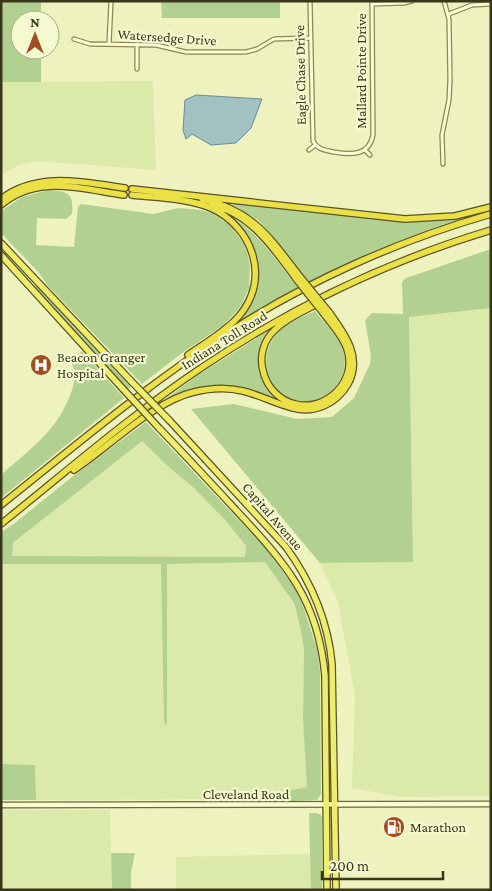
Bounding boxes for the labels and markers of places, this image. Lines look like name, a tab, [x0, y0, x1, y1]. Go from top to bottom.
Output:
place label: Beacon Granger Hospital	[57, 349, 146, 381]
hospital icon: Beacon Granger Hospital	[29, 353, 53, 377]
fuel station icon: Marathon	[382, 815, 406, 839]
place label: Marathon	[410, 819, 466, 835]

